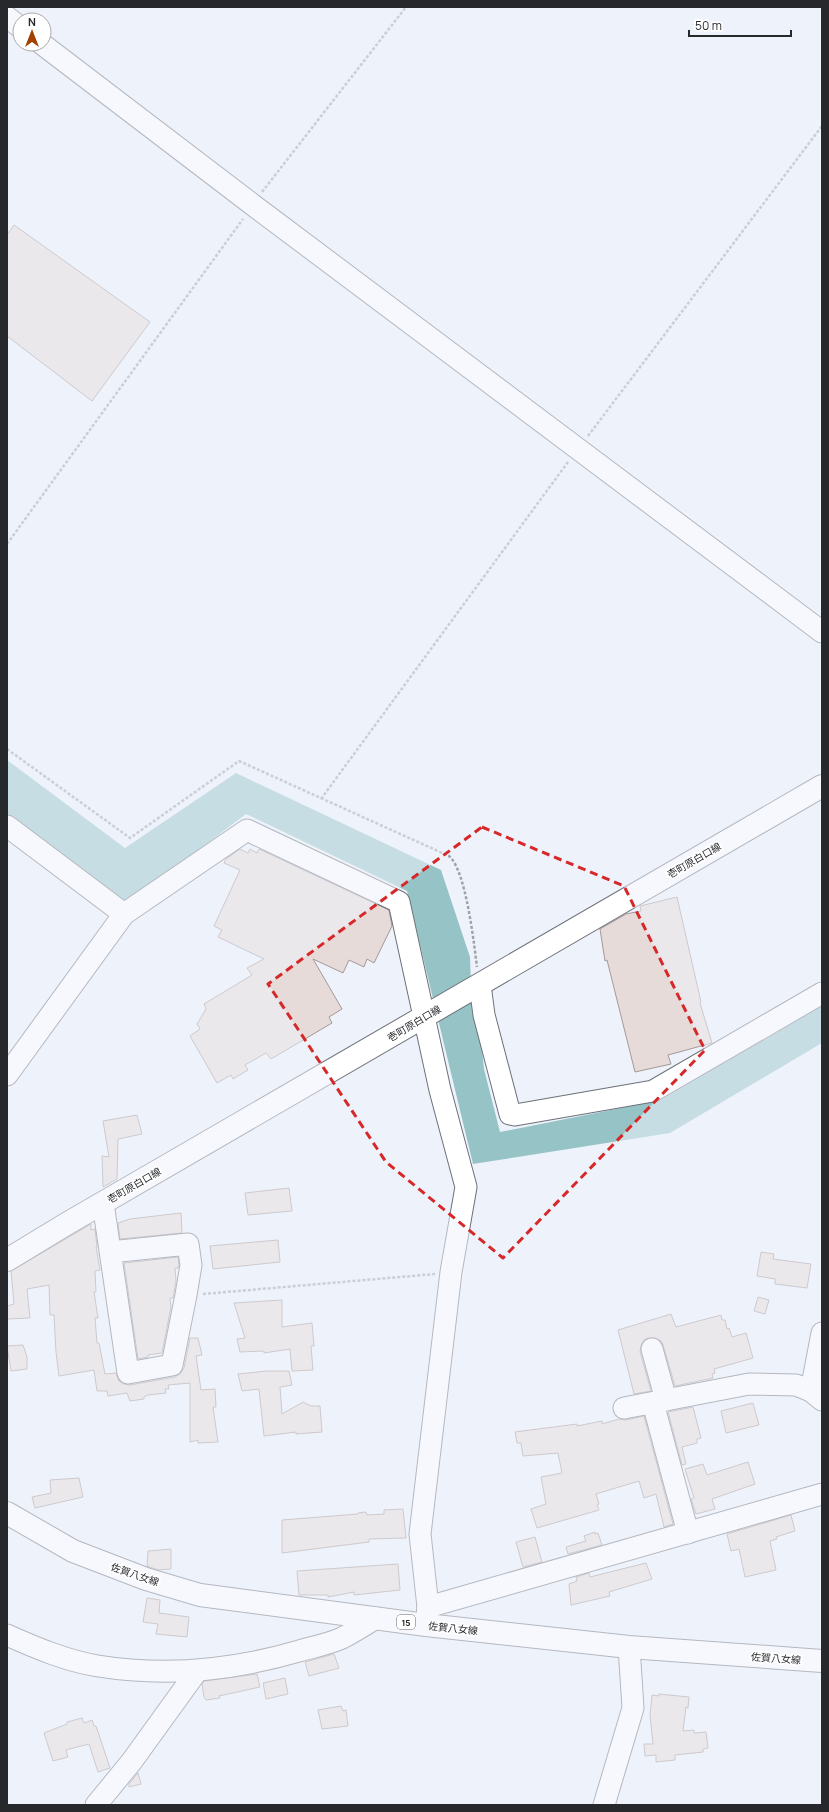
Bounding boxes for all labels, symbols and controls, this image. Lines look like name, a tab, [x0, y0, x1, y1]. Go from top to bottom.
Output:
north arrow	[12, 12, 52, 52]
scale bar	[689, 12, 791, 38]
text: N	[28, 14, 36, 29]
text: 50 m	[695, 17, 722, 34]
street label: 壱町原白口線	[665, 839, 723, 881]
street label: 壱町原白口線	[385, 1002, 443, 1044]
street label: 壱町原白口線	[105, 1164, 163, 1206]
street label: 佐賀八女線	[109, 1559, 161, 1589]
road number: 15	[397, 1615, 415, 1629]
street label: 佐賀八女線	[427, 1618, 479, 1638]
street label: 佐賀八女線	[751, 1649, 801, 1667]

